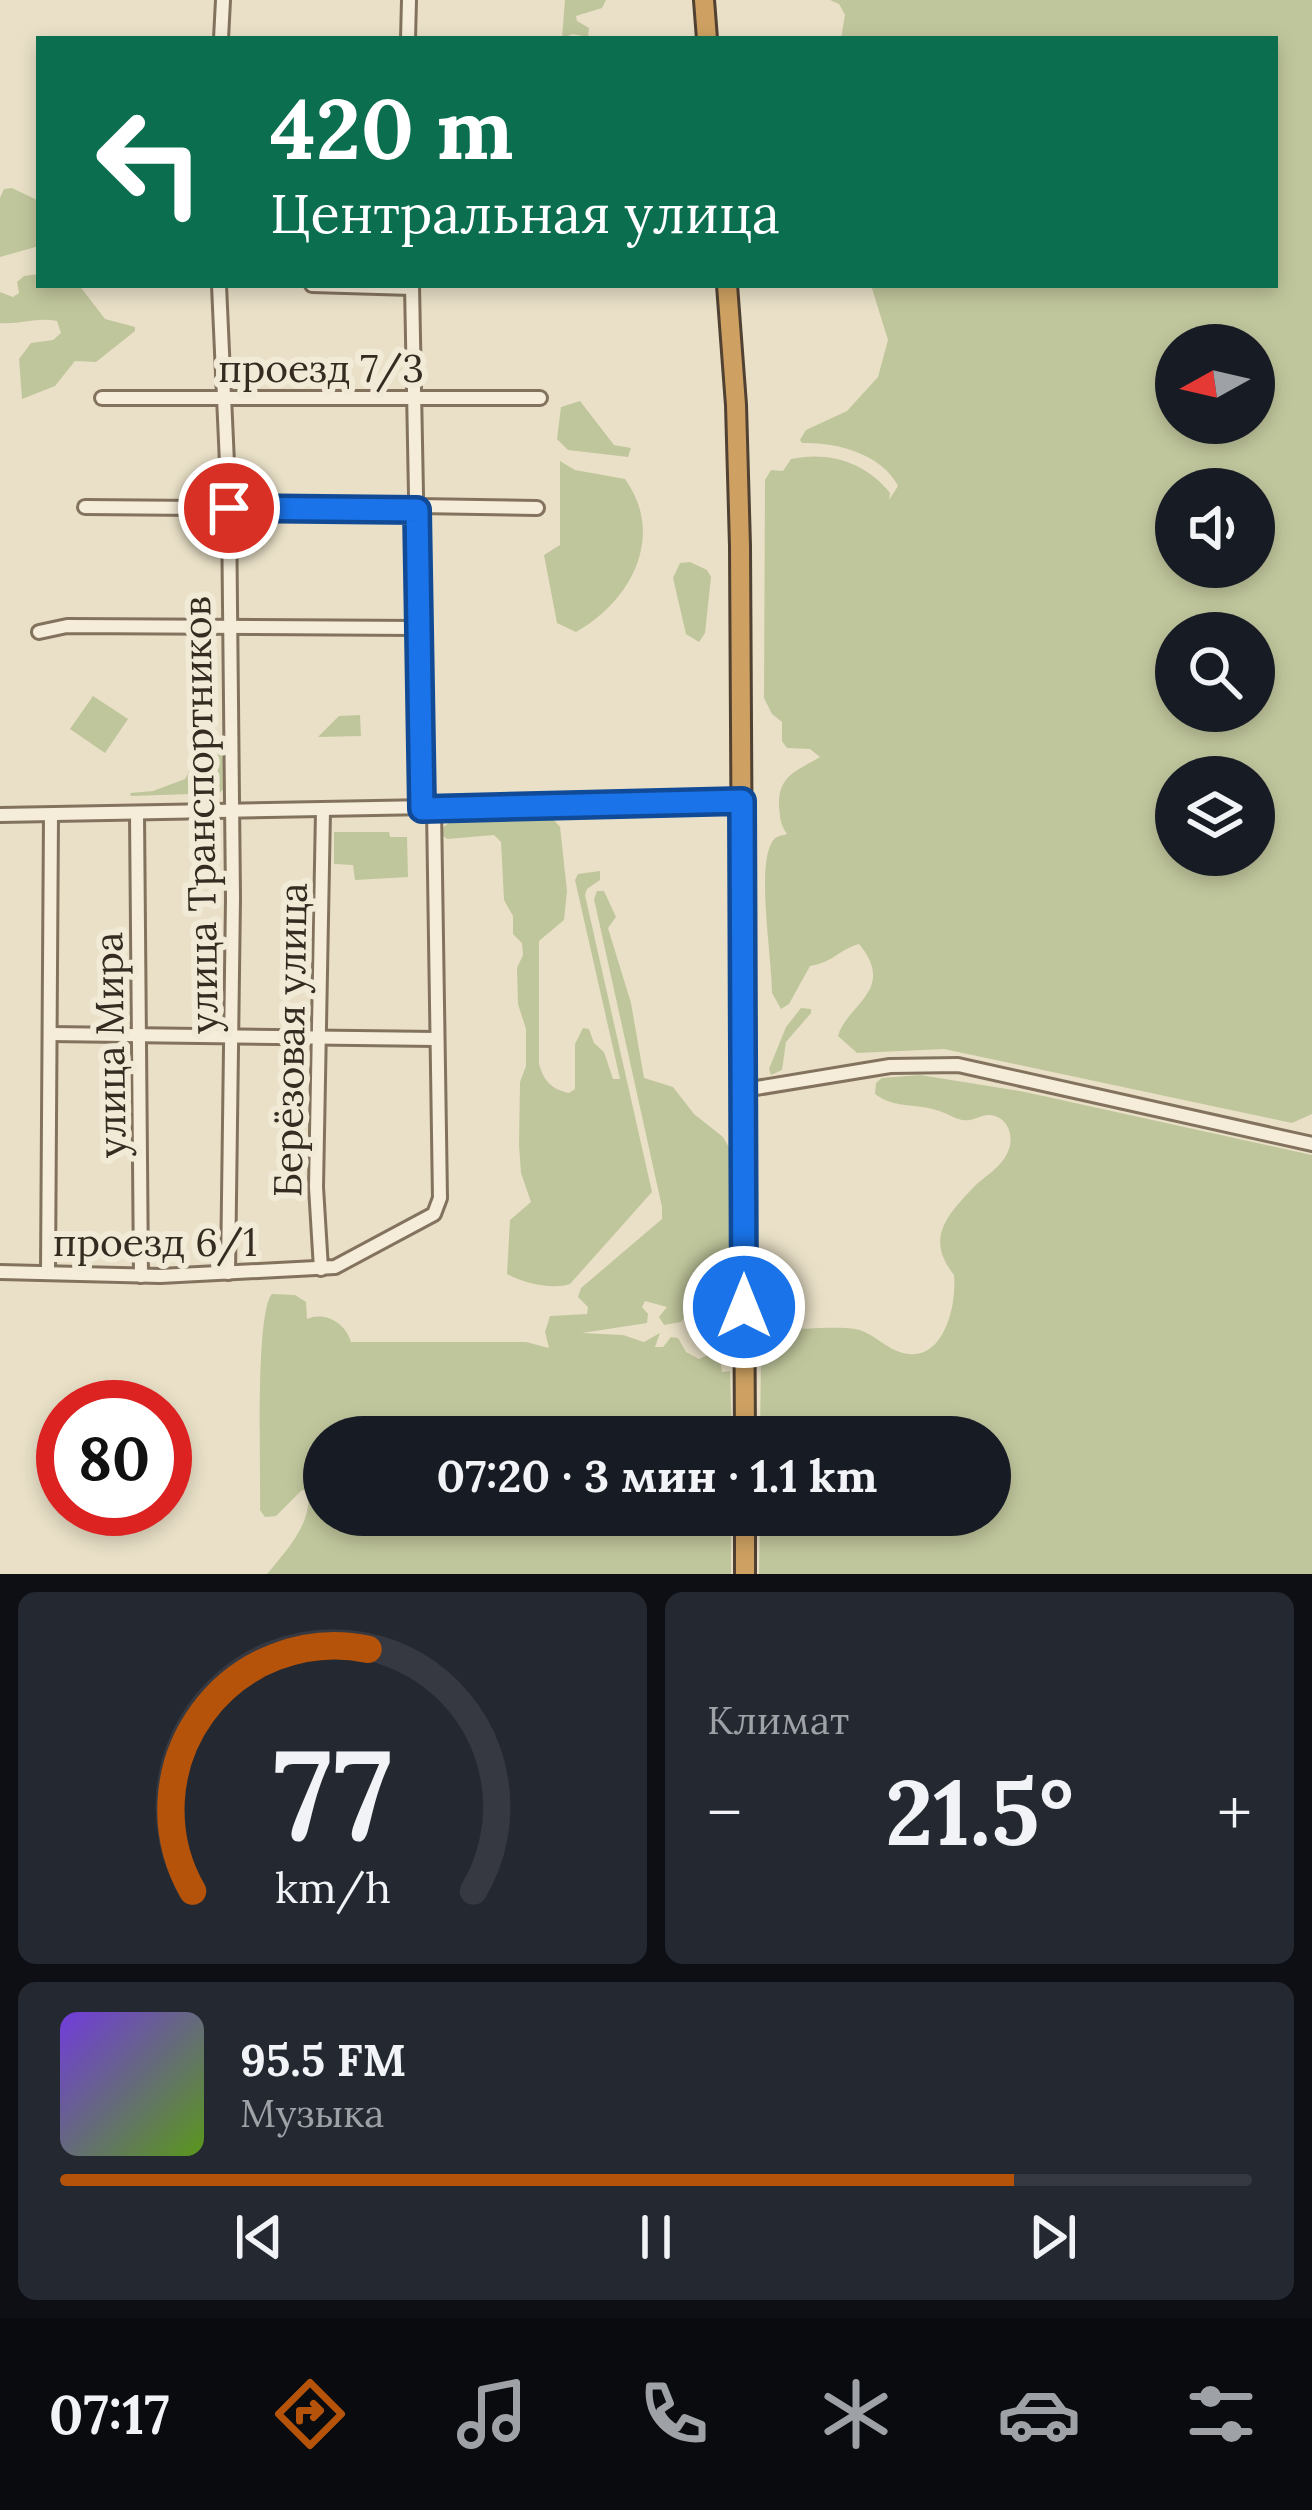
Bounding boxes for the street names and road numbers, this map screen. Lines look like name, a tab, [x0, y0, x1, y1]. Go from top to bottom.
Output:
street label: проезд 7/3	[218, 343, 424, 393]
street label: улица Транспортников	[171, 596, 229, 1034]
street label: Берёзовая улица	[262, 882, 318, 1198]
street label: улица Мира	[83, 932, 137, 1158]
street label: проезд 6/1	[53, 1217, 257, 1267]

